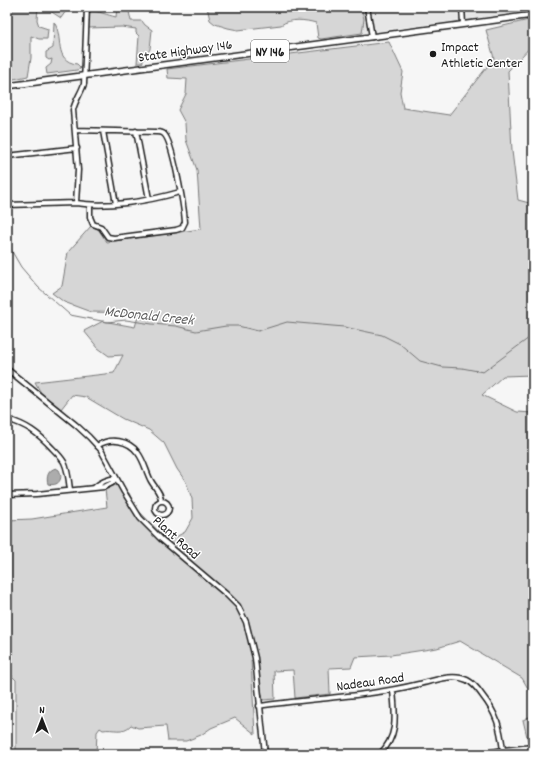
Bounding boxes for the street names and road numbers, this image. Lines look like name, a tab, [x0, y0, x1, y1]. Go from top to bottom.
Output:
street label: State Highway 146	[137, 35, 234, 68]
road number: NY 146	[251, 40, 289, 62]
street label: Plant Road	[148, 512, 204, 565]
street label: Nadeau Road	[335, 668, 405, 698]

